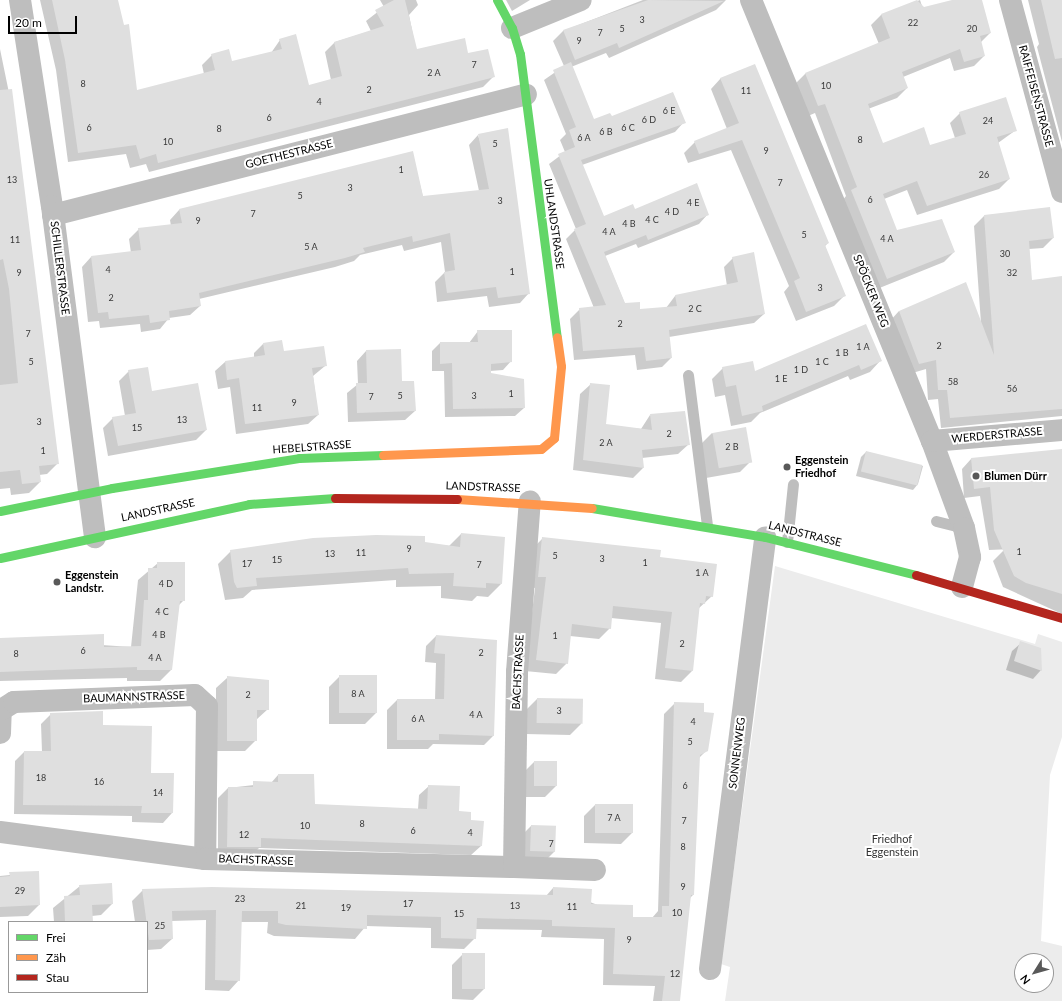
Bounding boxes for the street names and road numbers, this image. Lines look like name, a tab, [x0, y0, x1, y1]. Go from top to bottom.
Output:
street label: RAIFFEISENSTRASSE	[1016, 44, 1056, 148]
street label: GOETHESTRASSE	[244, 137, 334, 171]
street label: UHLANDSTRASSE	[541, 178, 567, 270]
street label: SCHILLERSTRASSE	[48, 220, 72, 316]
street label: SPÖCKER WEG	[850, 253, 892, 329]
street label: WERDERSTRASSE	[951, 424, 1043, 446]
street label: HEBELSTRASSE	[272, 438, 352, 456]
street label: LANDSTRASSE	[445, 479, 521, 495]
street label: LANDSTRASSE	[120, 496, 196, 524]
street label: LANDSTRASSE	[767, 519, 843, 549]
street label: BACHSTRASSE	[509, 634, 527, 710]
street label: BAUMANNSTRASSE	[83, 689, 185, 705]
street label: SONNENWEG	[726, 716, 748, 790]
street label: BACHSTRASSE	[218, 852, 294, 868]

